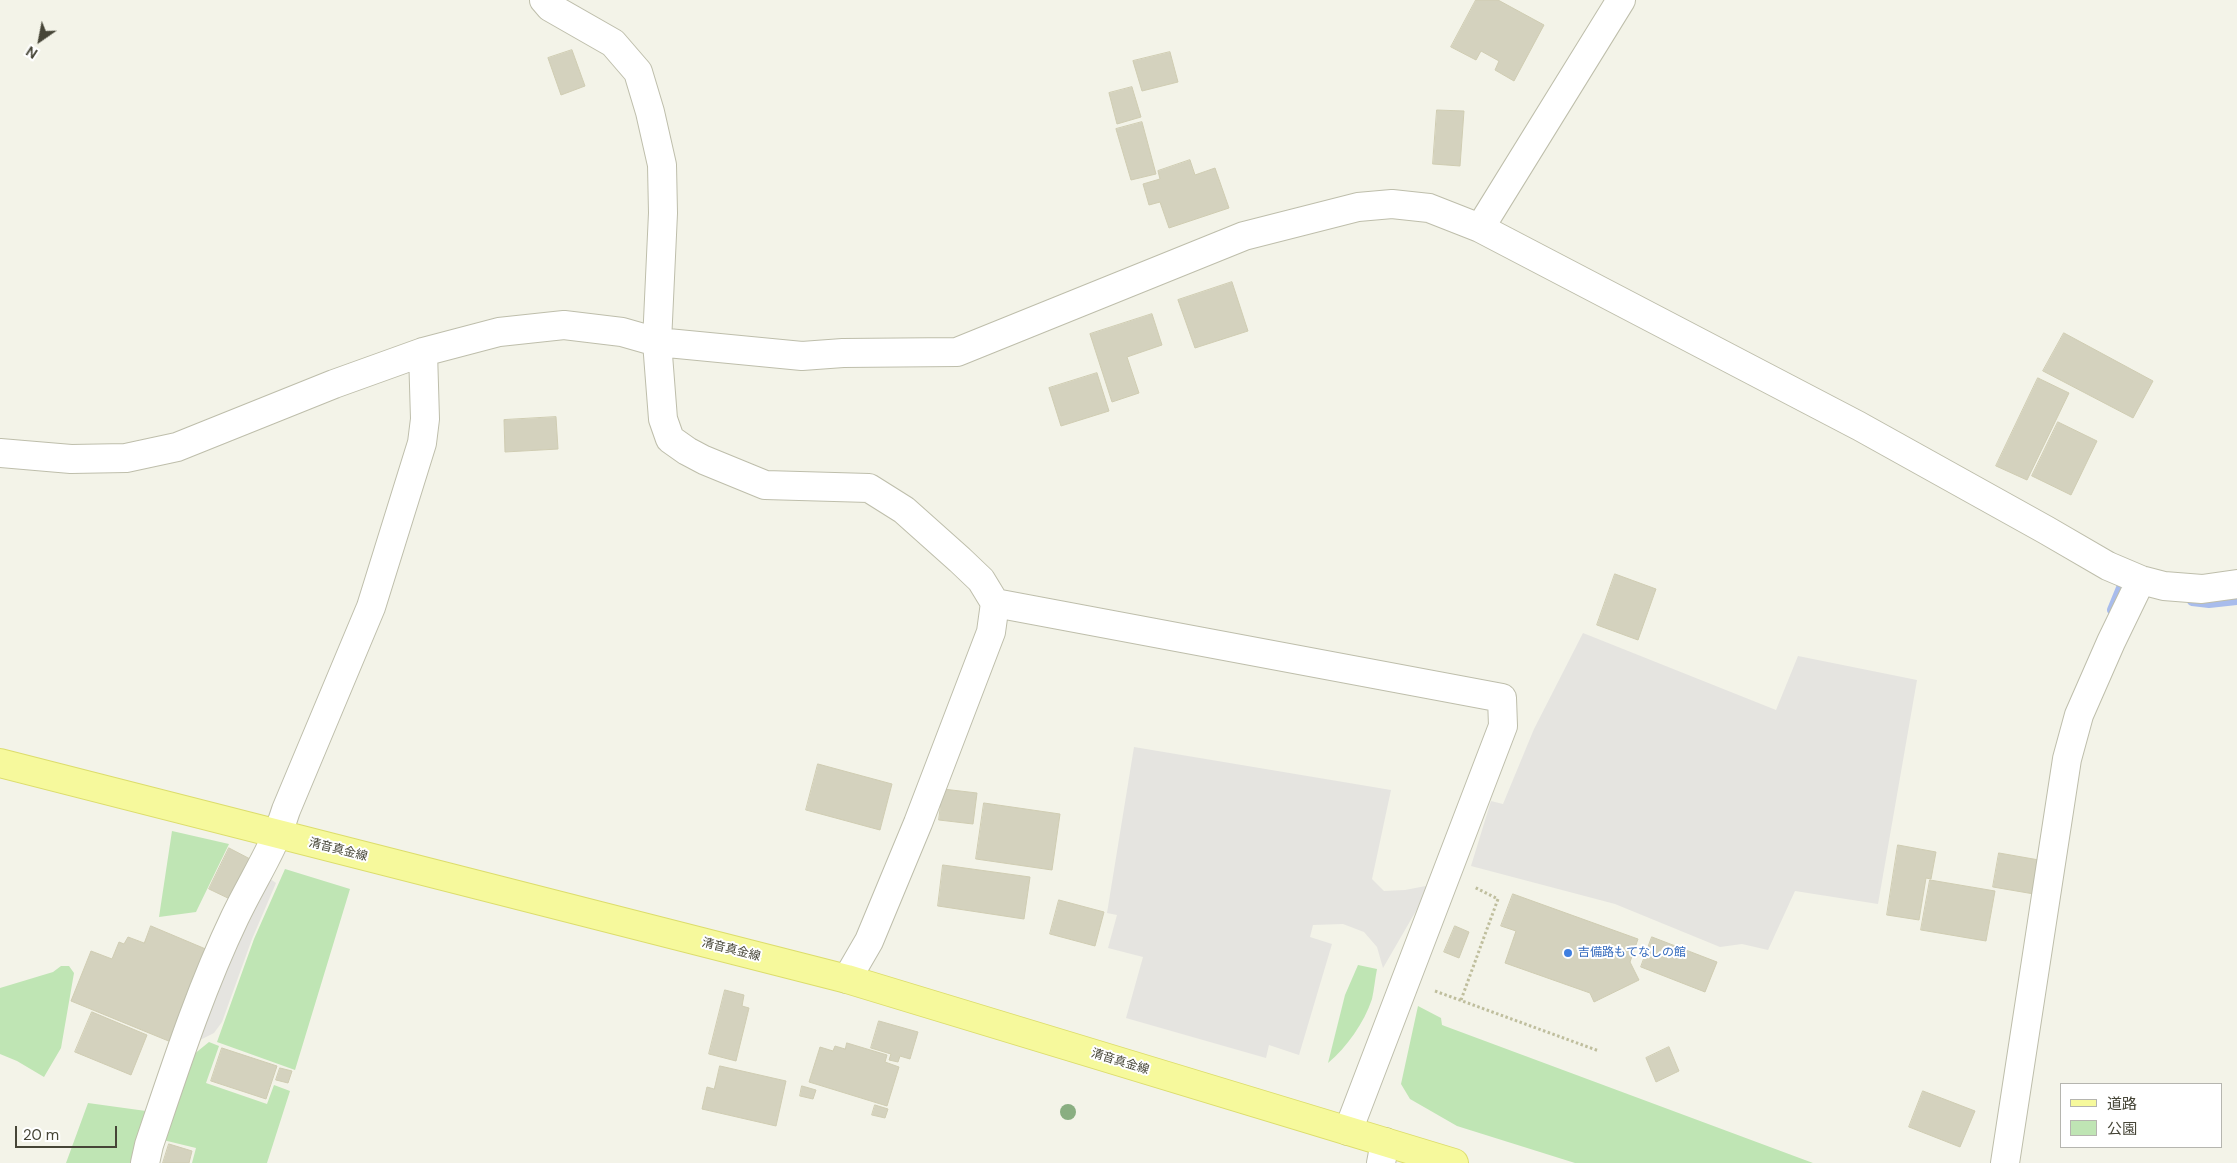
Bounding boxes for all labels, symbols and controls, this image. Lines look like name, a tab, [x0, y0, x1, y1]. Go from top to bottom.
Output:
north arrow	[15, 15, 65, 65]
text: N	[23, 42, 41, 63]
street label: 清音真金線	[307, 836, 369, 864]
street label: 清音真金線	[700, 936, 762, 964]
place label: 吉備路もてなしの館	[1578, 946, 1686, 960]
marker: 吉備路もてなしの館	[1562, 947, 1574, 959]
street label: 清音真金線	[1089, 1046, 1151, 1078]
legend	[2060, 1083, 2222, 1148]
text: 道路	[2107, 1094, 2137, 1114]
scale bar	[18, 1116, 120, 1148]
text: 公園	[2107, 1119, 2137, 1139]
text: 20 m	[23, 1125, 59, 1145]

